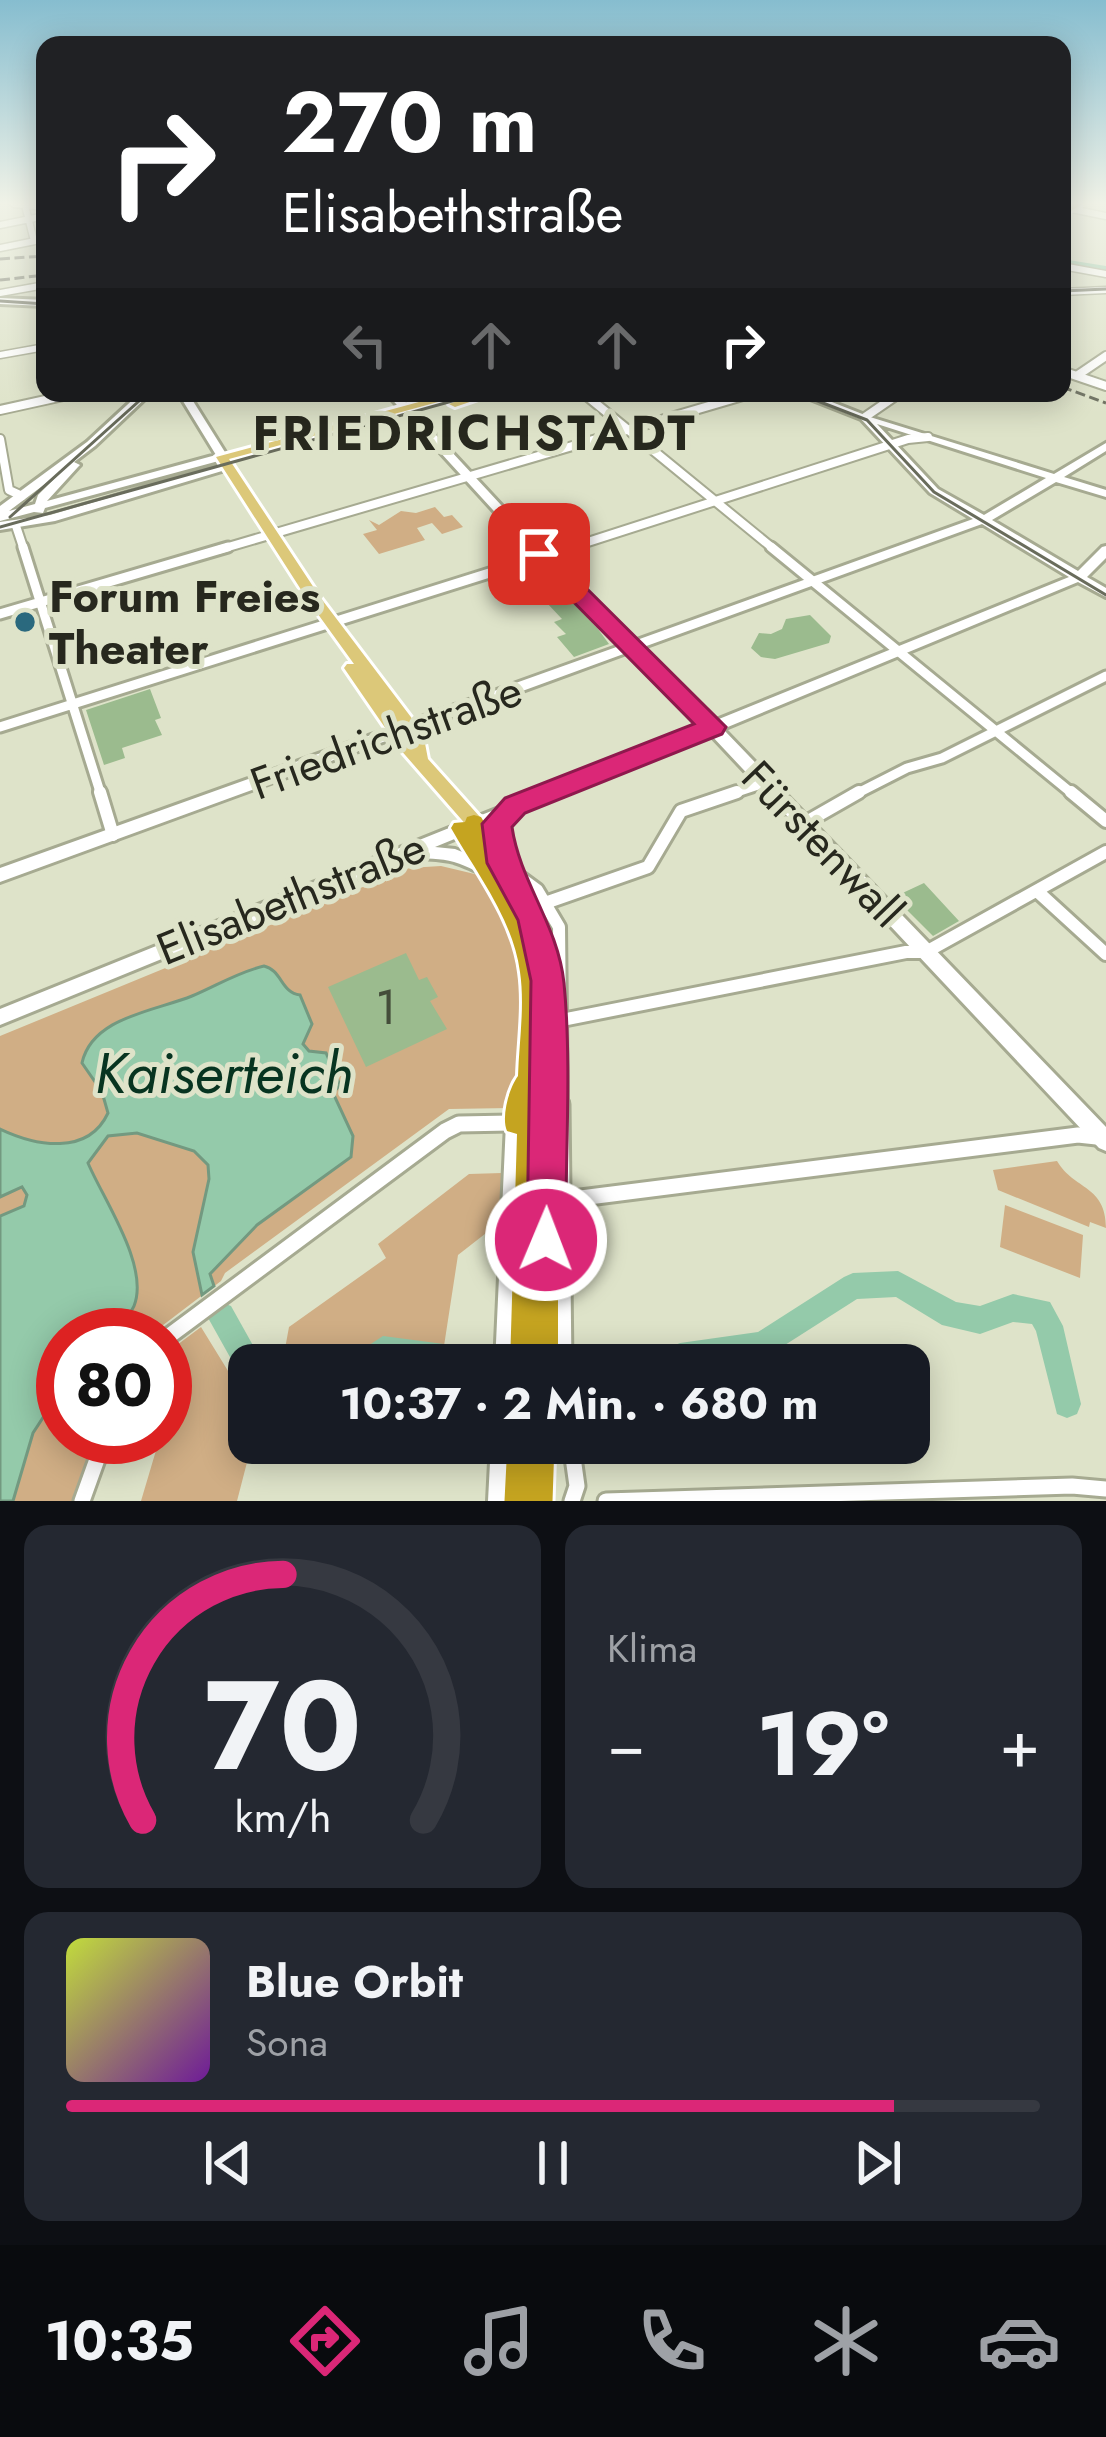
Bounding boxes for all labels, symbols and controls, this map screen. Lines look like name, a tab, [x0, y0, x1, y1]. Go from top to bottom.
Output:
text: 270 m	[282, 62, 537, 184]
icon: right	[84, 84, 240, 240]
text: Elisabethstraße	[282, 174, 623, 252]
icon: left	[332, 312, 398, 378]
icon: ahead	[458, 312, 524, 378]
icon: ahead	[584, 312, 650, 378]
icon: right	[710, 312, 776, 378]
district label: FRIEDRICHSTADT	[253, 399, 697, 468]
pin	[488, 503, 590, 605]
icon: arrive	[506, 521, 572, 587]
place label: Forum Freies Theater	[49, 564, 320, 681]
marker: Forum Freies Theater	[12, 609, 38, 635]
street label: Friedrichstraße	[241, 658, 531, 816]
street label: Fürstenwall	[727, 746, 919, 942]
street label: Elisabethstraße	[147, 815, 435, 981]
house number: 1	[375, 973, 397, 1042]
water label: Kaiserteich	[95, 1032, 353, 1114]
position arrow	[483, 1177, 609, 1303]
speed limit sign: 80	[36, 1308, 192, 1464]
text: 10:37 · 2 Min. · 680 m	[340, 1371, 818, 1436]
text: Klima	[607, 1620, 697, 1677]
text: 70	[204, 1635, 361, 1816]
text: 19°	[756, 1679, 889, 1809]
text: −	[607, 1696, 646, 1792]
text: +	[999, 1696, 1040, 1792]
text: km/h	[234, 1785, 331, 1847]
text: Blue Orbit	[246, 1949, 463, 2014]
text: Sona	[246, 2014, 328, 2071]
icon: previous	[195, 2130, 261, 2196]
icon: pause	[520, 2130, 586, 2196]
icon: next	[845, 2130, 911, 2196]
icon: directions	[283, 2299, 367, 2383]
icon: music	[457, 2299, 541, 2383]
icon: phone	[630, 2299, 714, 2383]
icon: climate	[804, 2299, 888, 2383]
icon: car	[977, 2299, 1061, 2383]
text: 10:35	[45, 2302, 194, 2380]

